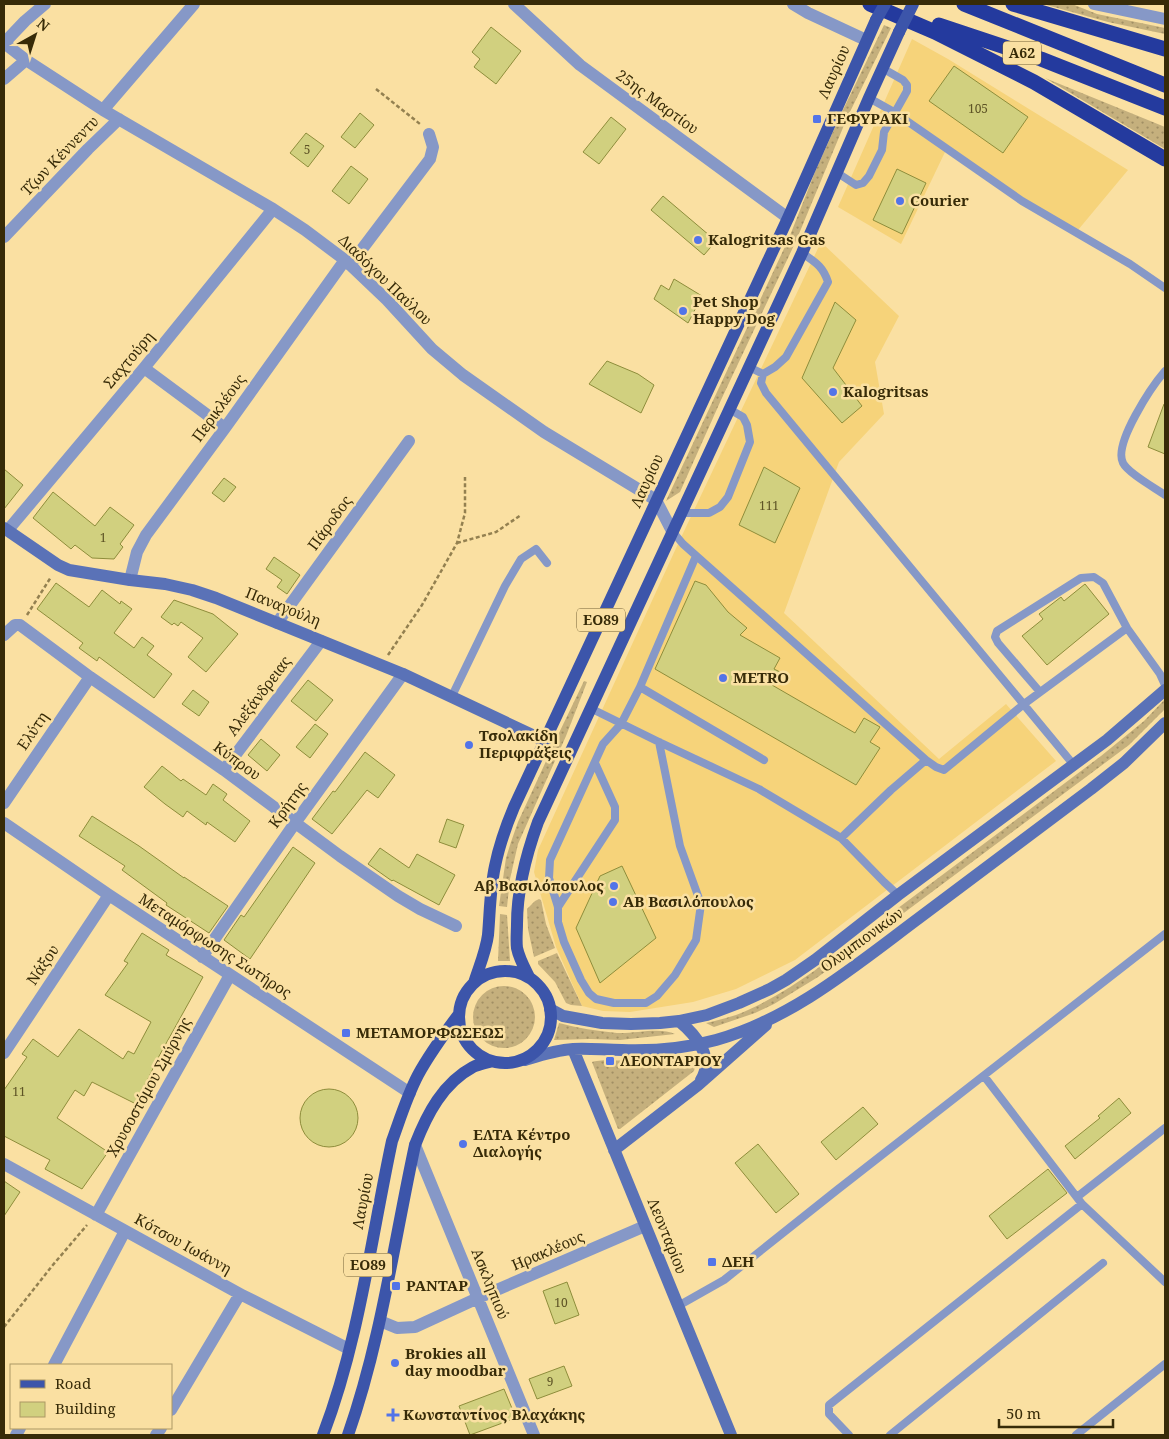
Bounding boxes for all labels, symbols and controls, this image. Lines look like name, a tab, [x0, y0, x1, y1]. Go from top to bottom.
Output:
north arrow	[10, 10, 60, 60]
text: N	[33, 14, 54, 35]
street label: Λαυρίου	[812, 41, 854, 102]
road number: Α62	[1003, 42, 1041, 64]
street label: 25ης Μαρτίου	[612, 64, 703, 138]
house number: 105	[968, 100, 988, 117]
place label: ΓΕΦΥΡΑΚΙ	[827, 108, 908, 128]
street label: Τζων Κέννεντυ	[16, 111, 102, 199]
marker: ΓΕΦΥΡΑΚΙ	[811, 113, 823, 125]
house number: 5	[304, 141, 310, 158]
place label: Courier	[910, 190, 969, 210]
marker: Courier	[894, 195, 906, 207]
place label: Kalogritsas Gas	[708, 229, 825, 249]
street label: Διαδόχου Παύλου	[335, 230, 437, 329]
marker: Kalogritsas Gas	[692, 234, 704, 246]
place label: Pet Shop Happy Dog	[693, 291, 776, 328]
marker: Pet Shop Happy Dog	[677, 305, 689, 317]
street label: Σαχτούρη	[99, 327, 158, 392]
street label: Περικλέους	[187, 370, 250, 445]
place label: Kalogritsas	[843, 381, 929, 401]
marker: Kalogritsas	[827, 386, 839, 398]
street label: Λαυρίου	[625, 451, 667, 511]
street label: Πάροδος	[303, 491, 356, 554]
house number: 111	[759, 497, 779, 514]
house number: 1	[100, 529, 106, 546]
street label: Παναγούλη	[243, 582, 324, 630]
road number: ΕΟ89	[577, 608, 625, 632]
street label: Αλεξάνδρειας	[222, 651, 295, 739]
place label: METRO	[733, 667, 789, 687]
marker: METRO	[717, 672, 729, 684]
street label: Ελύτη	[12, 707, 52, 754]
place label: Τσολακίδη Περιφράξεις	[479, 725, 572, 762]
street label: Κύπρου	[210, 736, 265, 784]
marker: Τσολακίδη Περιφράξεις	[463, 739, 475, 751]
street label: Κρήτης	[264, 777, 311, 832]
place label: Αβ Βασιλόπουλος	[474, 875, 604, 895]
marker: Αβ Βασιλόπουλος	[608, 880, 620, 892]
street label: Μεταμόρφωσης Σωτήρος	[135, 888, 296, 1002]
place label: ΑΒ Βασιλόπουλος	[623, 891, 754, 911]
marker: ΑΒ Βασιλόπουλος	[607, 896, 619, 908]
street label: Ολυμπιονικών	[816, 902, 907, 976]
street label: Νάξου	[21, 940, 63, 988]
street label: Χρυσοστόμου Σμύρνης	[101, 1013, 195, 1160]
place label: ΜΕΤΑΜΟΡΦΩΣΕΩΣ	[356, 1022, 504, 1042]
marker: ΜΕΤΑΜΟΡΦΩΣΕΩΣ	[340, 1027, 352, 1039]
place label: ΛΕΟΝΤΑΡΙΟΥ	[620, 1050, 722, 1070]
marker: ΛΕΟΝΤΑΡΙΟΥ	[604, 1055, 616, 1067]
house number: 11	[12, 1083, 26, 1100]
place label: ΕΛΤΑ Κέντρο Διαλογής	[473, 1124, 570, 1161]
marker: ΕΛΤΑ Κέντρο Διαλογής	[457, 1138, 469, 1150]
street label: Λαυρίου	[347, 1171, 377, 1231]
street label: Λεονταρίου	[644, 1195, 692, 1277]
street label: Κότσου Ιωάννη	[131, 1208, 236, 1278]
street label: Ηρακλέους	[508, 1226, 587, 1274]
street label: Ασκληπιού	[468, 1245, 514, 1322]
place label: ΔΕΗ	[722, 1251, 754, 1271]
road number: ΕΟ89	[344, 1254, 392, 1276]
marker: ΔΕΗ	[706, 1256, 718, 1268]
place label: ΡΑΝΤΑΡ	[406, 1275, 468, 1295]
marker: ΡΑΝΤΑΡ	[390, 1280, 402, 1292]
house number: 10	[554, 1294, 568, 1311]
place label: Brokies all day moodbar	[405, 1343, 506, 1380]
marker: Brokies all day moodbar	[389, 1357, 401, 1369]
legend	[10, 1364, 172, 1429]
text: Road	[55, 1373, 91, 1393]
house number: 9	[547, 1373, 553, 1390]
scale bar	[999, 1396, 1113, 1428]
text: Building	[55, 1398, 116, 1418]
text: 50 m	[1006, 1403, 1041, 1423]
place label: Κωνσταντίνος Βλαχάκης	[403, 1404, 585, 1424]
marker: Κωνσταντίνος Βλαχάκης	[387, 1409, 399, 1421]

